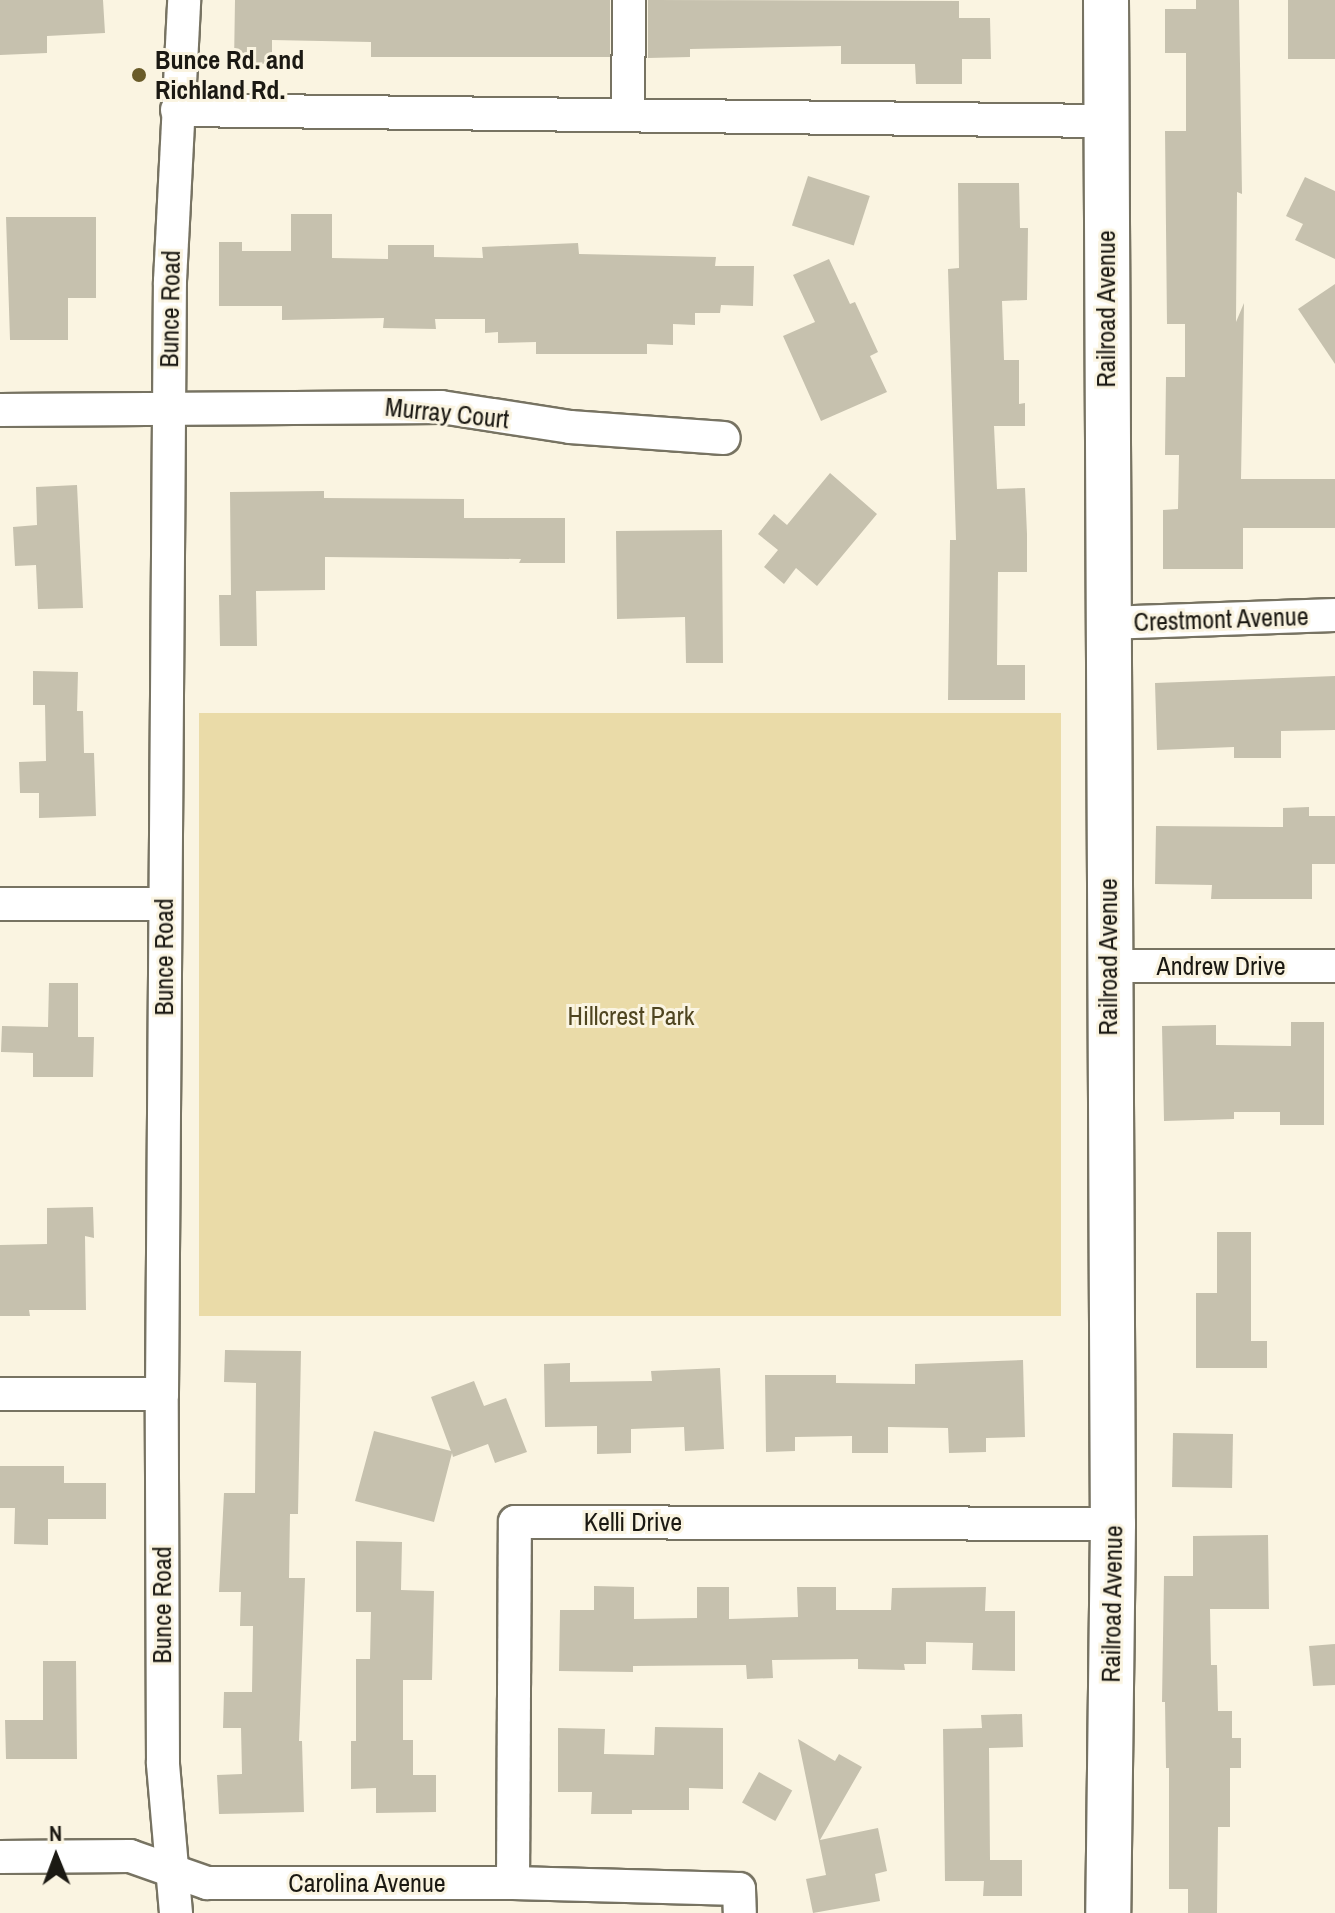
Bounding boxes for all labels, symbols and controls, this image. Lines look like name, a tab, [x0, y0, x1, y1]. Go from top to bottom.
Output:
place label: Bunce Rd. and Richland Rd.	[155, 44, 304, 106]
marker: Bunce Rd. and Richland Rd.	[130, 66, 148, 84]
street label: Railroad Avenue	[1090, 230, 1122, 388]
street label: Bunce Road	[153, 250, 187, 368]
street label: Murray Court	[384, 391, 510, 435]
street label: Crestmont Avenue	[1132, 600, 1310, 638]
street label: Railroad Avenue	[1092, 878, 1124, 1036]
street label: Bunce Road	[148, 898, 180, 1016]
street label: Andrew Drive	[1156, 950, 1286, 982]
park label: Hillcrest Park	[568, 1000, 694, 1032]
street label: Kelli Drive	[584, 1506, 682, 1538]
street label: Railroad Avenue	[1095, 1525, 1129, 1683]
street label: Bunce Road	[146, 1546, 178, 1664]
north arrow	[16, 1817, 96, 1897]
text: N	[49, 1818, 62, 1848]
street label: Carolina Avenue	[288, 1867, 446, 1899]

